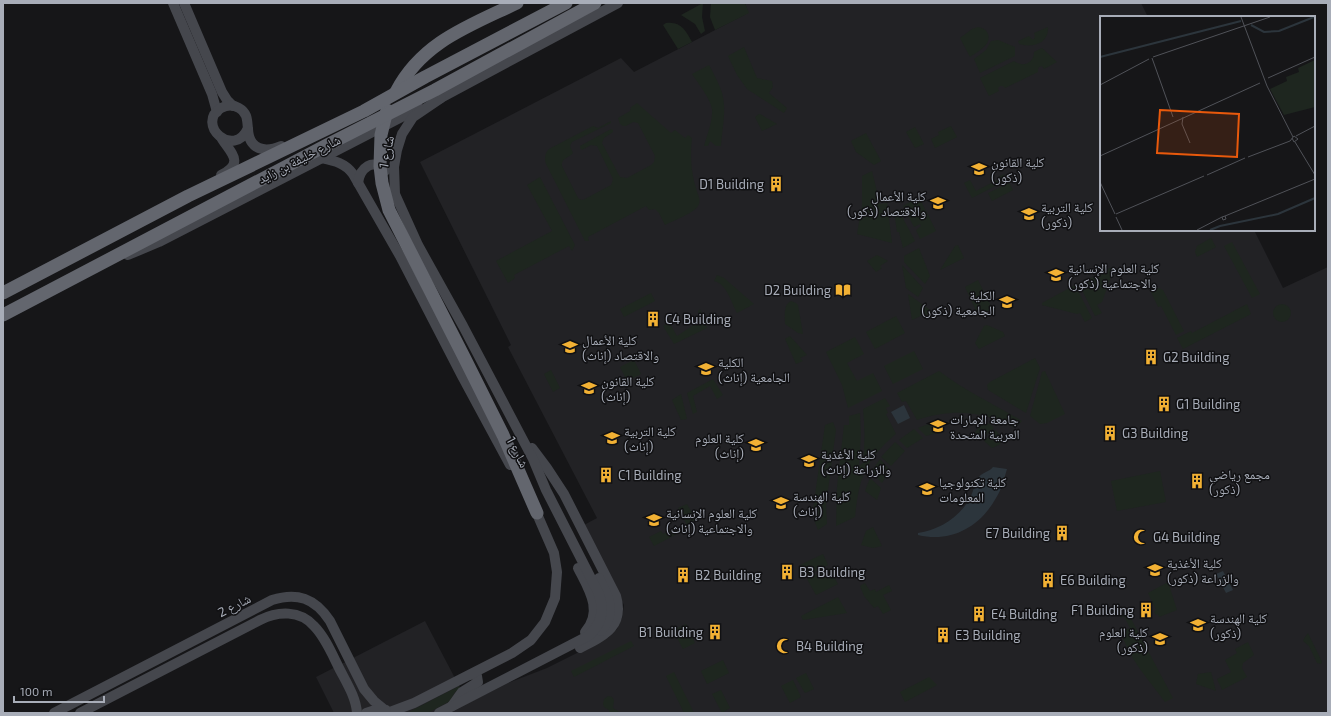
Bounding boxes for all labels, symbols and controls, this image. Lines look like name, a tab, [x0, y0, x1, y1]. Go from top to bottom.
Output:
inset map	[1100, 16, 1315, 231]
street label: شارع خليفة بن زايد	[255, 131, 344, 188]
street label: شارع 1	[375, 134, 399, 170]
place label: كلية القانون (ذكور)	[991, 154, 1045, 186]
school or university icon: كلية القانون (ذكور)	[970, 160, 988, 178]
building icon: D1 Building	[767, 175, 785, 193]
place label: D1 Building	[699, 176, 764, 192]
place label: كلية الأعمال والاقتصاد (ذكور)	[847, 188, 927, 220]
school or university icon: كلية الأعمال والاقتصاد (ذكور)	[929, 194, 947, 212]
place label: كلية التربية (ذكور)	[1041, 199, 1094, 231]
school or university icon: كلية التربية (ذكور)	[1020, 205, 1038, 223]
place label: كلية العلوم الإنسانية والاجتماعية (ذكور)	[1068, 260, 1160, 292]
school or university icon: كلية العلوم الإنسانية والاجتماعية (ذكور)	[1047, 266, 1065, 284]
library icon: D2 Building	[834, 281, 852, 299]
place label: D2 Building	[764, 282, 831, 298]
place label: الكلية الجامعية (ذكور)	[921, 287, 995, 319]
school or university icon: الكلية الجامعية (ذكور)	[998, 293, 1016, 311]
building icon: C4 Building	[644, 310, 662, 328]
place label: C4 Building	[665, 311, 731, 327]
place label: كلية الأعمال والاقتصاد (إناث)	[582, 332, 659, 364]
school or university icon: كلية الأعمال والاقتصاد (إناث)	[561, 338, 579, 356]
building icon: G2 Building	[1142, 348, 1160, 366]
place label: G2 Building	[1163, 349, 1229, 365]
place label: الكلية الجامعية (إناث)	[718, 354, 790, 386]
school or university icon: الكلية الجامعية (إناث)	[697, 360, 715, 378]
place label: كلية القانون (إناث)	[601, 373, 655, 405]
school or university icon: كلية القانون (إناث)	[580, 379, 598, 397]
building icon: G1 Building	[1155, 395, 1173, 413]
place label: G1 Building	[1176, 396, 1240, 412]
place label: جامعة الإمارات العربية المتحدة	[950, 411, 1020, 443]
school or university icon: جامعة الإمارات العربية المتحدة	[929, 417, 947, 435]
place label: كلية التربية (إناث)	[624, 423, 677, 455]
building icon: G3 Building	[1101, 424, 1119, 442]
place label: G3 Building	[1122, 425, 1188, 441]
school or university icon: كلية التربية (إناث)	[603, 429, 621, 447]
place label: كلية العلوم (إناث)	[695, 430, 745, 462]
street label: شارع 1	[501, 434, 533, 471]
school or university icon: كلية العلوم (إناث)	[747, 436, 765, 454]
place label: كلية الأغذية والزراعة (إناث)	[821, 446, 891, 478]
school or university icon: كلية الأغذية والزراعة (إناث)	[800, 452, 818, 470]
building icon: C1 Building	[597, 466, 615, 484]
place label: مجمع رياضي (ذكور)	[1209, 466, 1270, 498]
place label: C1 Building	[618, 467, 682, 483]
building icon: مجمع رياضي (ذكور)	[1188, 472, 1206, 490]
place label: كلية تكنولوجيا المعلومات	[939, 474, 1007, 506]
school or university icon: كلية تكنولوجيا المعلومات	[918, 480, 936, 498]
place label: كلية الهندسة (إناث)	[793, 488, 851, 520]
school or university icon: كلية الهندسة (إناث)	[772, 494, 790, 512]
place label: كلية العلوم الإنسانية والاجتماعية (إناث)	[666, 505, 758, 537]
school or university icon: كلية العلوم الإنسانية والاجتماعية (إناث)	[645, 511, 663, 529]
building icon: E7 Building	[1053, 524, 1071, 542]
place label: E7 Building	[985, 525, 1050, 541]
mosque icon: G4 Building	[1132, 528, 1150, 546]
place label: G4 Building	[1153, 529, 1220, 545]
place label: كلية الأغذية والزراعة (ذكور)	[1167, 555, 1239, 587]
school or university icon: كلية الأغذية والزراعة (ذكور)	[1146, 561, 1164, 579]
building icon: B3 Building	[778, 563, 796, 581]
place label: B3 Building	[799, 564, 865, 580]
building icon: B2 Building	[674, 566, 692, 584]
place label: B2 Building	[695, 567, 761, 583]
building icon: E6 Building	[1039, 571, 1057, 589]
place label: E6 Building	[1060, 572, 1126, 588]
street label: شارع 2	[215, 590, 254, 622]
building icon: F1 Building	[1137, 601, 1155, 619]
place label: F1 Building	[1071, 602, 1134, 618]
building icon: E4 Building	[970, 605, 988, 623]
place label: E4 Building	[991, 606, 1057, 622]
place label: كلية الهندسة (ذكور)	[1210, 610, 1268, 642]
school or university icon: كلية الهندسة (ذكور)	[1189, 616, 1207, 634]
building icon: B1 Building	[706, 623, 724, 641]
place label: B1 Building	[639, 624, 703, 640]
place label: كلية العلوم (ذكور)	[1099, 624, 1149, 656]
building icon: E3 Building	[934, 626, 952, 644]
place label: E3 Building	[955, 627, 1020, 643]
school or university icon: كلية العلوم (ذكور)	[1151, 630, 1169, 648]
mosque icon: B4 Building	[775, 637, 793, 655]
place label: B4 Building	[796, 638, 863, 654]
scale bar	[14, 678, 104, 704]
text: 100 m	[20, 684, 52, 698]

